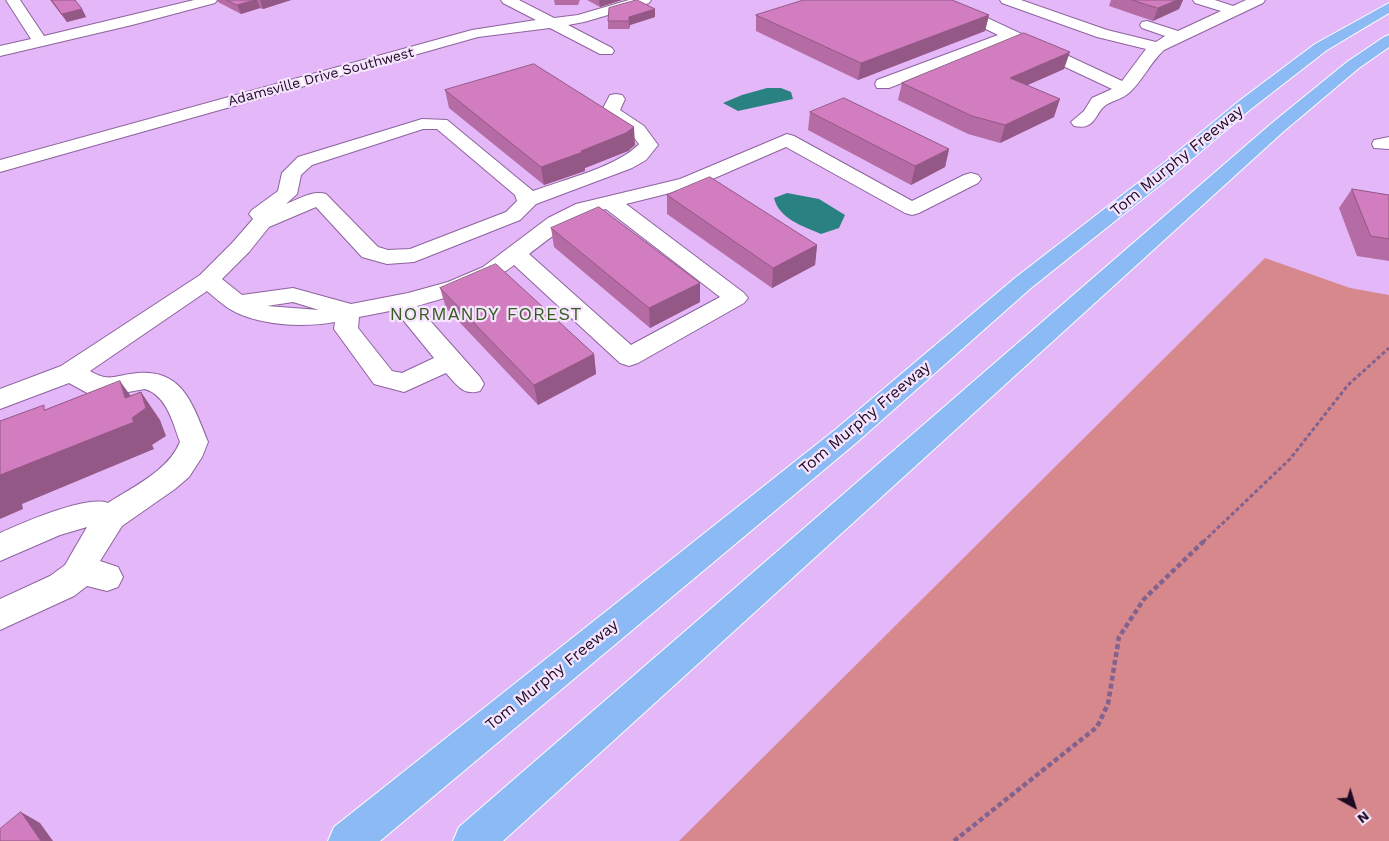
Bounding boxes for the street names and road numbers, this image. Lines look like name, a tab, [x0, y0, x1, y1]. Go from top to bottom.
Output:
street label: Adamsville Drive Southwest	[226, 44, 416, 110]
street label: Tom Murphy Freeway	[1107, 102, 1247, 220]
street label: Tom Murphy Freeway	[796, 358, 934, 478]
street label: Tom Murphy Freeway	[482, 616, 622, 734]

